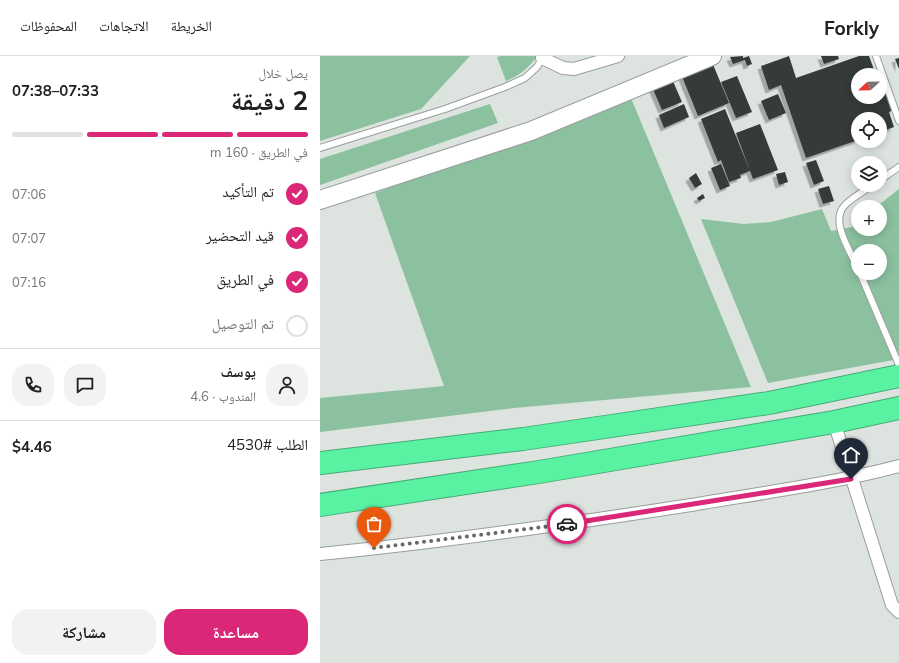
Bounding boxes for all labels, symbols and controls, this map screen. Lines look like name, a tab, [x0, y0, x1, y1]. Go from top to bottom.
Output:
text: Forkly	[824, 16, 879, 40]
text: المحفوظات	[20, 17, 77, 35]
text: الاتجاهات	[99, 17, 149, 35]
text: الخريطة	[171, 17, 212, 35]
text: يصل خلال	[258, 65, 308, 81]
north arrow	[851, 68, 887, 104]
map controls	[851, 68, 887, 280]
text: 07:33–07:38	[12, 81, 99, 100]
text: 2 دقيقة	[231, 84, 308, 117]
button: locate	[851, 112, 887, 148]
text: في الطريق · 160 m	[210, 144, 308, 160]
button: layers	[851, 156, 887, 192]
text: تم التأكيد	[222, 182, 274, 201]
icon: check	[286, 183, 308, 205]
text: 07:06	[12, 186, 46, 202]
button: +	[851, 200, 887, 236]
text: قيد التحضير	[206, 226, 274, 245]
icon: check	[286, 227, 308, 249]
text: 07:07	[12, 230, 46, 246]
button: −	[851, 244, 887, 280]
text: في الطريق	[216, 270, 274, 289]
icon: check	[286, 271, 308, 293]
text: 07:16	[12, 274, 46, 290]
text: تم التوصيل	[212, 314, 274, 333]
text: يوسف	[221, 362, 256, 381]
button: phone	[12, 364, 54, 406]
button: chat	[64, 364, 106, 406]
button: person	[266, 364, 308, 406]
text: المندوب · 4.6	[190, 388, 256, 404]
text: الطلب #4530	[227, 435, 308, 454]
text: $4.46	[12, 437, 52, 456]
pin	[834, 438, 868, 479]
icon: home	[840, 444, 862, 466]
courier	[547, 504, 587, 544]
pin	[357, 507, 391, 548]
icon: bag	[363, 513, 385, 535]
icon: car	[556, 513, 578, 535]
button: مشاركة	[12, 609, 156, 655]
button: مساعدة	[164, 609, 308, 655]

